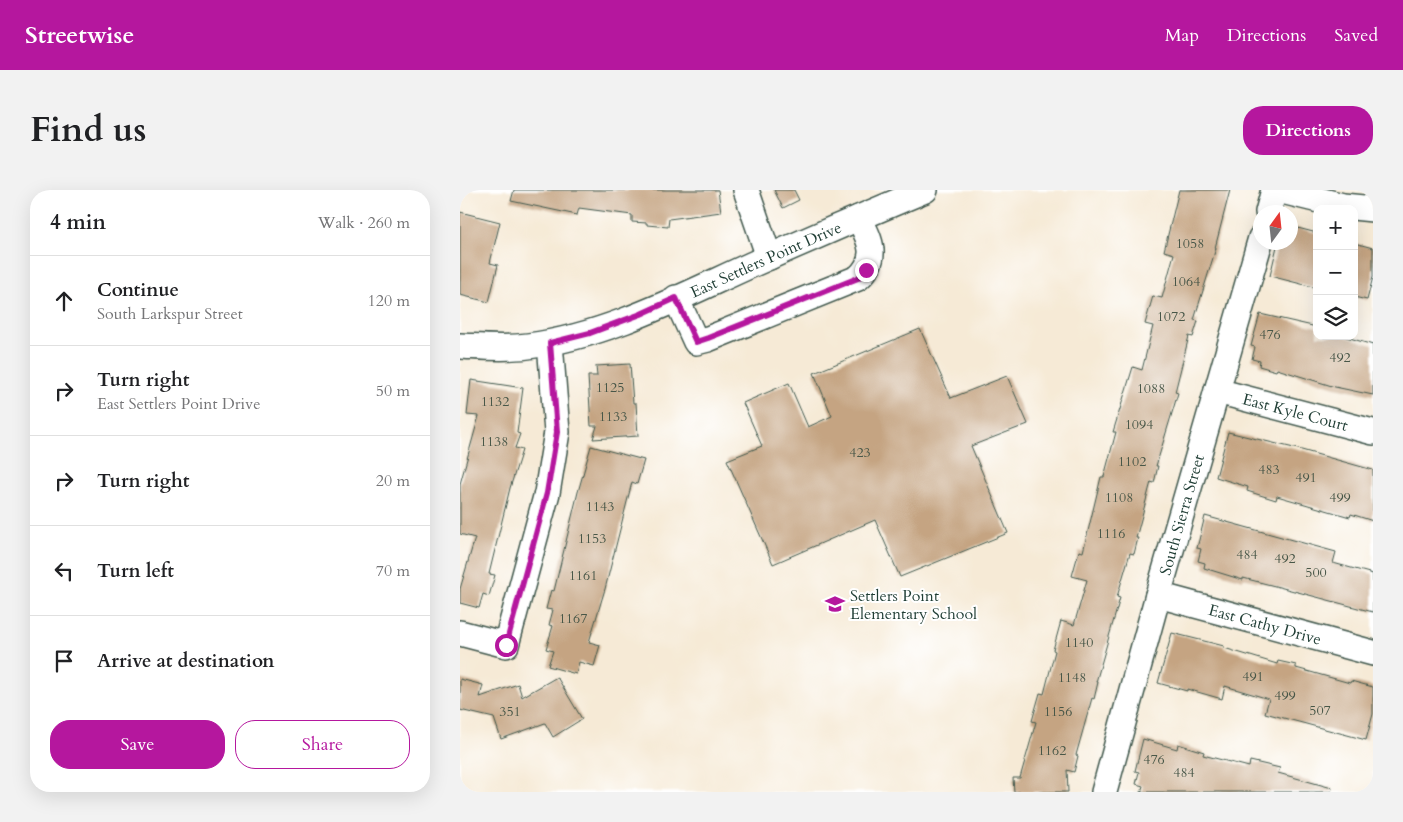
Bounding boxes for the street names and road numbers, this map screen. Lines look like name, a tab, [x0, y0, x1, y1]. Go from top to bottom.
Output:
street label: East Settlers Point Drive	[687, 217, 845, 304]
street label: East Kyle Court	[1240, 388, 1350, 437]
street label: South Sierra Street	[1154, 452, 1210, 578]
street label: East Cathy Drive	[1206, 599, 1324, 651]

